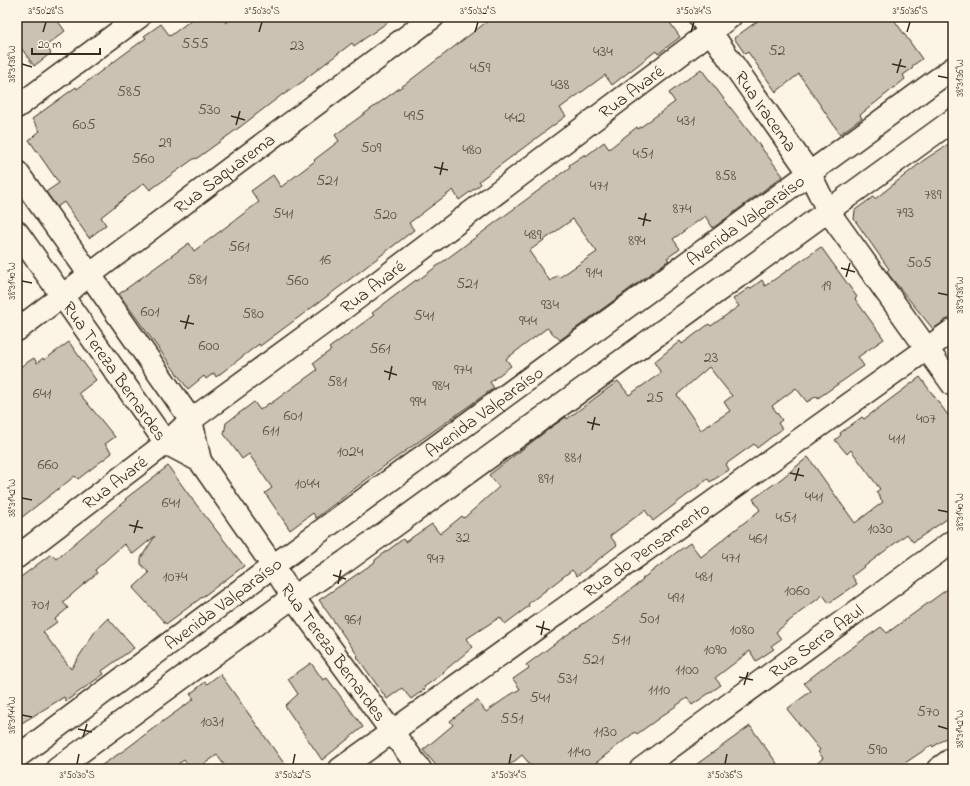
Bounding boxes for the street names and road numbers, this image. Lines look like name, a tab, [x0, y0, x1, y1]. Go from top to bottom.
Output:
street label: Rua Avaré	[594, 59, 671, 126]
street label: Rua Iracema	[727, 66, 802, 158]
street label: Rua Saquarema	[169, 128, 281, 221]
street label: Avenida Valparaíso	[682, 169, 811, 274]
street label: Rua Avaré	[336, 254, 413, 321]
street label: Rua Tereza Bernardes	[55, 297, 172, 447]
street label: Avenida Valparaíso	[421, 361, 550, 465]
street label: Rua Avaré	[78, 450, 155, 517]
street label: Rua do Pensamento	[579, 497, 716, 605]
street label: Avenida Valparaíso	[160, 552, 288, 658]
street label: Rua Tereza Bernardes	[273, 579, 391, 728]
street label: Rua Serra Azul	[765, 599, 870, 686]

